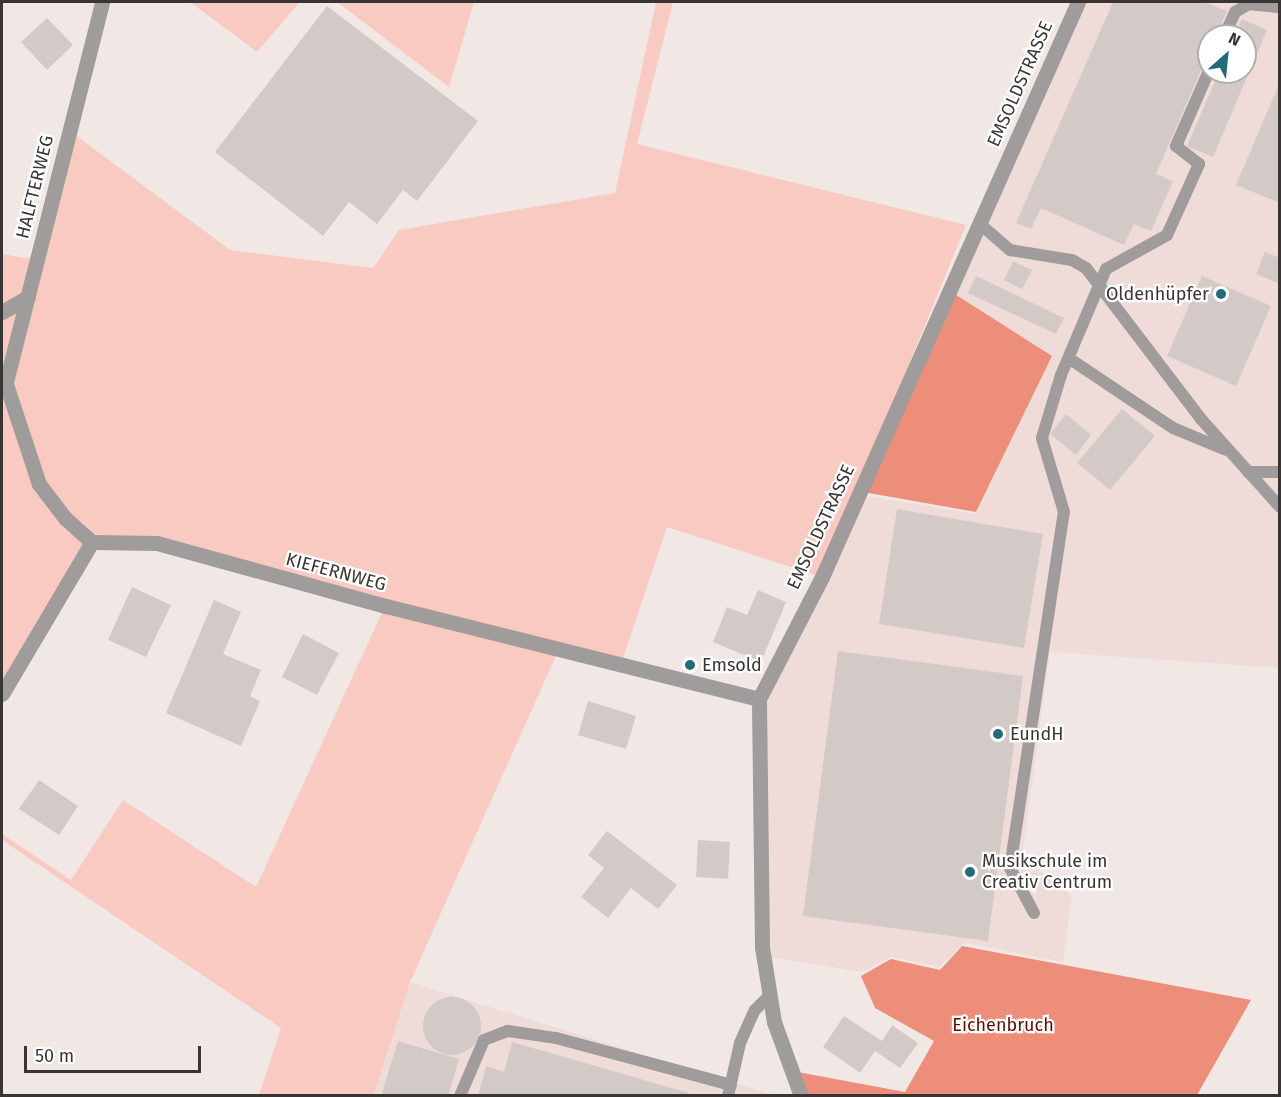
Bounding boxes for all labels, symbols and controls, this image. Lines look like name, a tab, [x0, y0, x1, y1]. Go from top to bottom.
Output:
street label: EMSOLDSTRASSE	[983, 18, 1057, 150]
north arrow	[1197, 24, 1257, 84]
text: N	[1225, 28, 1244, 50]
street label: HALFTERWEG	[12, 133, 58, 241]
place label: Oldenhüpfer	[1106, 283, 1209, 305]
marker: Oldenhüpfer	[1214, 287, 1228, 301]
street label: EMSOLDSTRASSE	[783, 461, 859, 593]
street label: KIEFERNWEG	[284, 548, 388, 596]
place label: Emsold	[702, 654, 762, 676]
marker: Emsold	[683, 658, 697, 672]
place label: EundH	[1010, 723, 1063, 745]
marker: EundH	[991, 727, 1005, 741]
place label: Musikschule im Creativ Centrum	[982, 851, 1112, 894]
marker: Musikschule im Creativ Centrum	[963, 865, 977, 879]
park label: Eichenbruch	[952, 1014, 1054, 1036]
scale bar	[27, 1034, 204, 1072]
text: 50 m	[35, 1045, 74, 1067]

